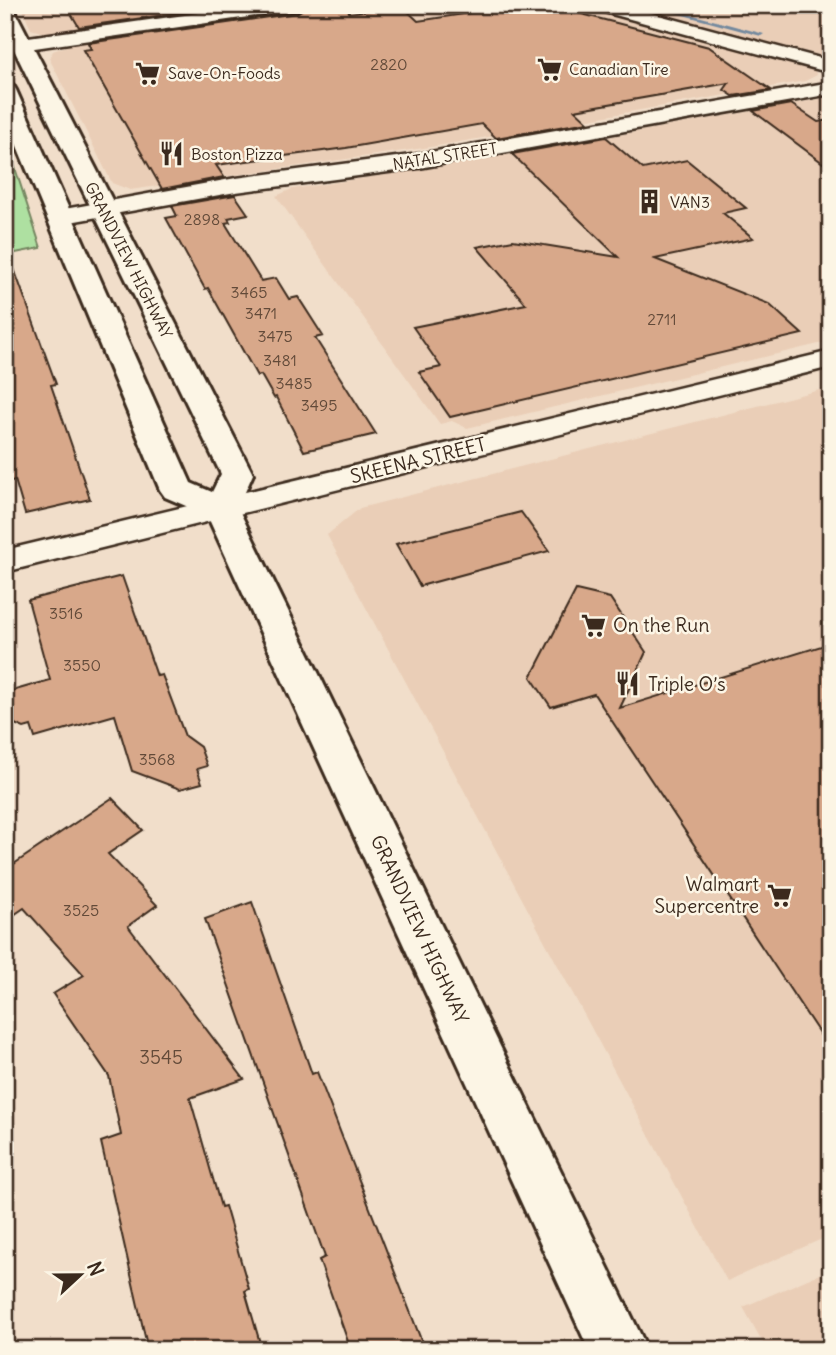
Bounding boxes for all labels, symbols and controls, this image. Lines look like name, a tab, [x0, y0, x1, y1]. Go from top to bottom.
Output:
house number: 2820	[370, 54, 408, 74]
supermarket icon: Canadian Tire	[535, 55, 563, 83]
supermarket icon: Save-On-Foods	[134, 59, 162, 87]
place label: Canadian Tire	[569, 59, 669, 79]
place label: Save-On-Foods	[168, 63, 281, 83]
street label: NATAL STREET	[391, 138, 499, 174]
restaurant icon: Boston Pizza	[157, 140, 185, 168]
place label: Boston Pizza	[191, 144, 283, 164]
street label: GRANDVIEW HIGHWAY	[81, 178, 177, 342]
building icon: VAN3	[636, 188, 664, 216]
place label: VAN3	[670, 192, 710, 212]
house number: 2898	[184, 209, 220, 229]
house number: 3465	[231, 282, 267, 302]
house number: 3471	[245, 303, 277, 323]
house number: 2711	[647, 309, 677, 329]
house number: 3475	[257, 326, 293, 346]
house number: 3481	[263, 350, 297, 370]
house number: 3485	[276, 373, 312, 393]
house number: 3495	[301, 395, 337, 415]
street label: SKEENA STREET	[348, 432, 488, 488]
house number: 3516	[49, 603, 83, 623]
supermarket icon: On the Run	[579, 611, 607, 639]
place label: On the Run	[613, 613, 709, 637]
house number: 3550	[63, 655, 101, 675]
restaurant icon: Triple O’s	[614, 670, 642, 698]
place label: Triple O’s	[648, 672, 726, 696]
house number: 3568	[139, 749, 175, 769]
street label: GRANDVIEW HIGHWAY	[366, 831, 474, 1028]
place label: Walmart Supercentre	[654, 872, 759, 918]
supermarket icon: Walmart Supercentre	[765, 881, 793, 909]
house number: 3525	[63, 900, 99, 920]
house number: 3545	[139, 1045, 183, 1069]
north arrow	[46, 1240, 116, 1310]
text: N	[82, 1258, 109, 1279]

